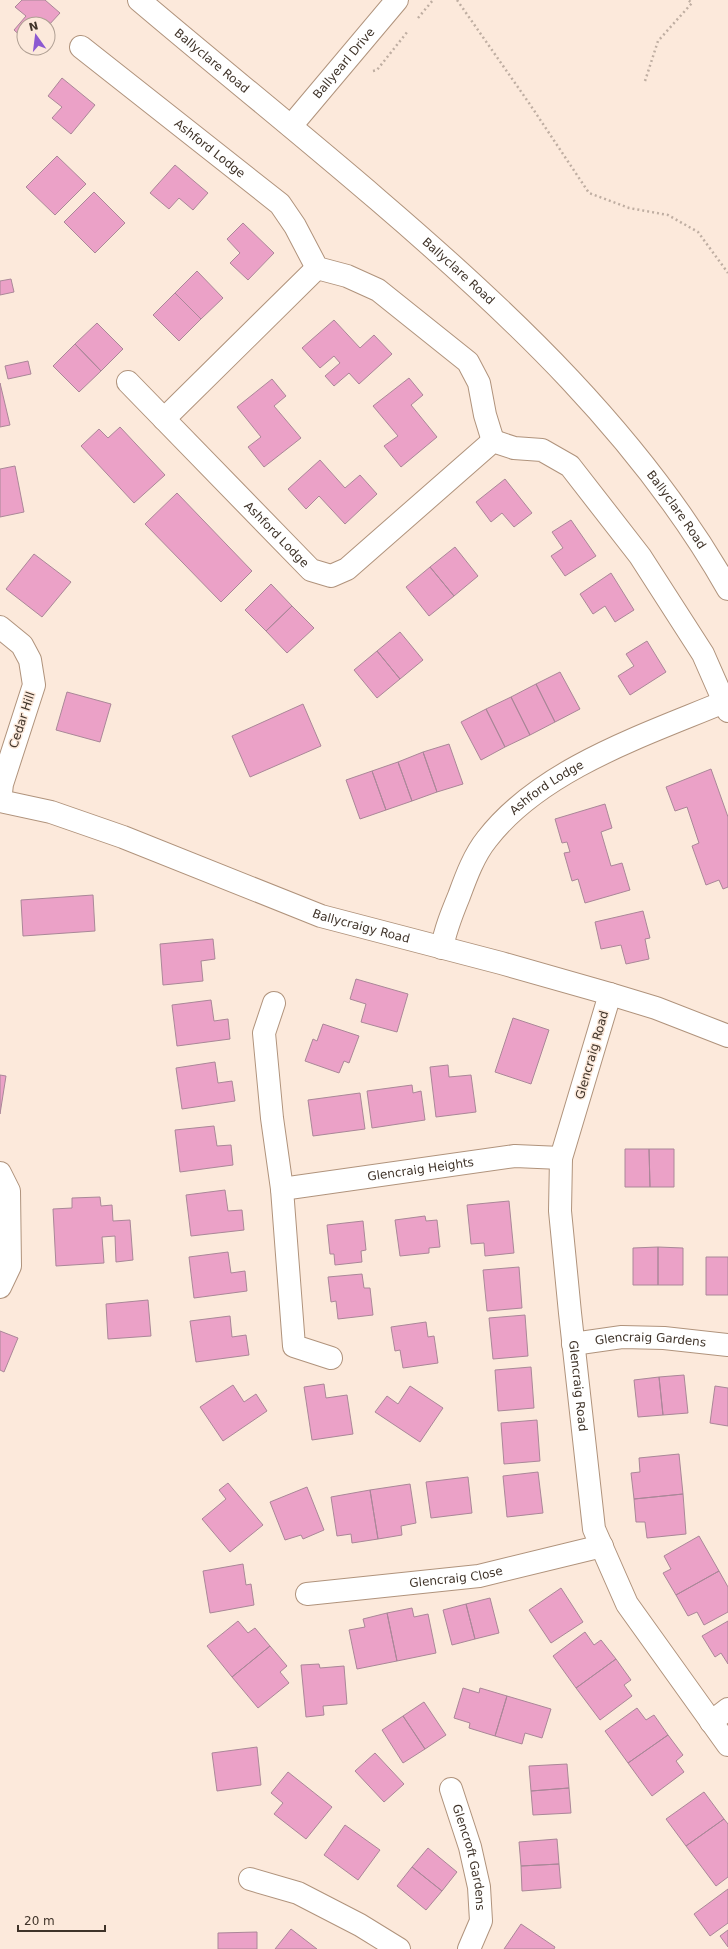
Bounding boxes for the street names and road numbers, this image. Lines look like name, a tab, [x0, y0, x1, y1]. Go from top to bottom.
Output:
street label: Ballyearl Drive	[310, 25, 378, 102]
street label: Ballyclare Road	[172, 26, 252, 96]
street label: Ashford Lodge	[172, 116, 248, 181]
street label: Ballyclare Road	[419, 235, 497, 307]
street label: Ballyclare Road	[644, 468, 709, 552]
street label: Ashford Lodge	[241, 499, 312, 570]
street label: Cedar Hill	[6, 690, 38, 750]
street label: Ashford Lodge	[507, 758, 586, 818]
street label: Ballycraigy Road	[310, 906, 411, 946]
street label: Glencraig Road	[573, 1009, 611, 1101]
street label: Glencraig Heights	[366, 1155, 475, 1184]
street label: Glencraig Gardens	[594, 1330, 707, 1350]
street label: Glencraig Road	[566, 1340, 590, 1432]
street label: Glencraig Close	[409, 1563, 504, 1590]
street label: Glencroft Gardens	[449, 1802, 487, 1911]

